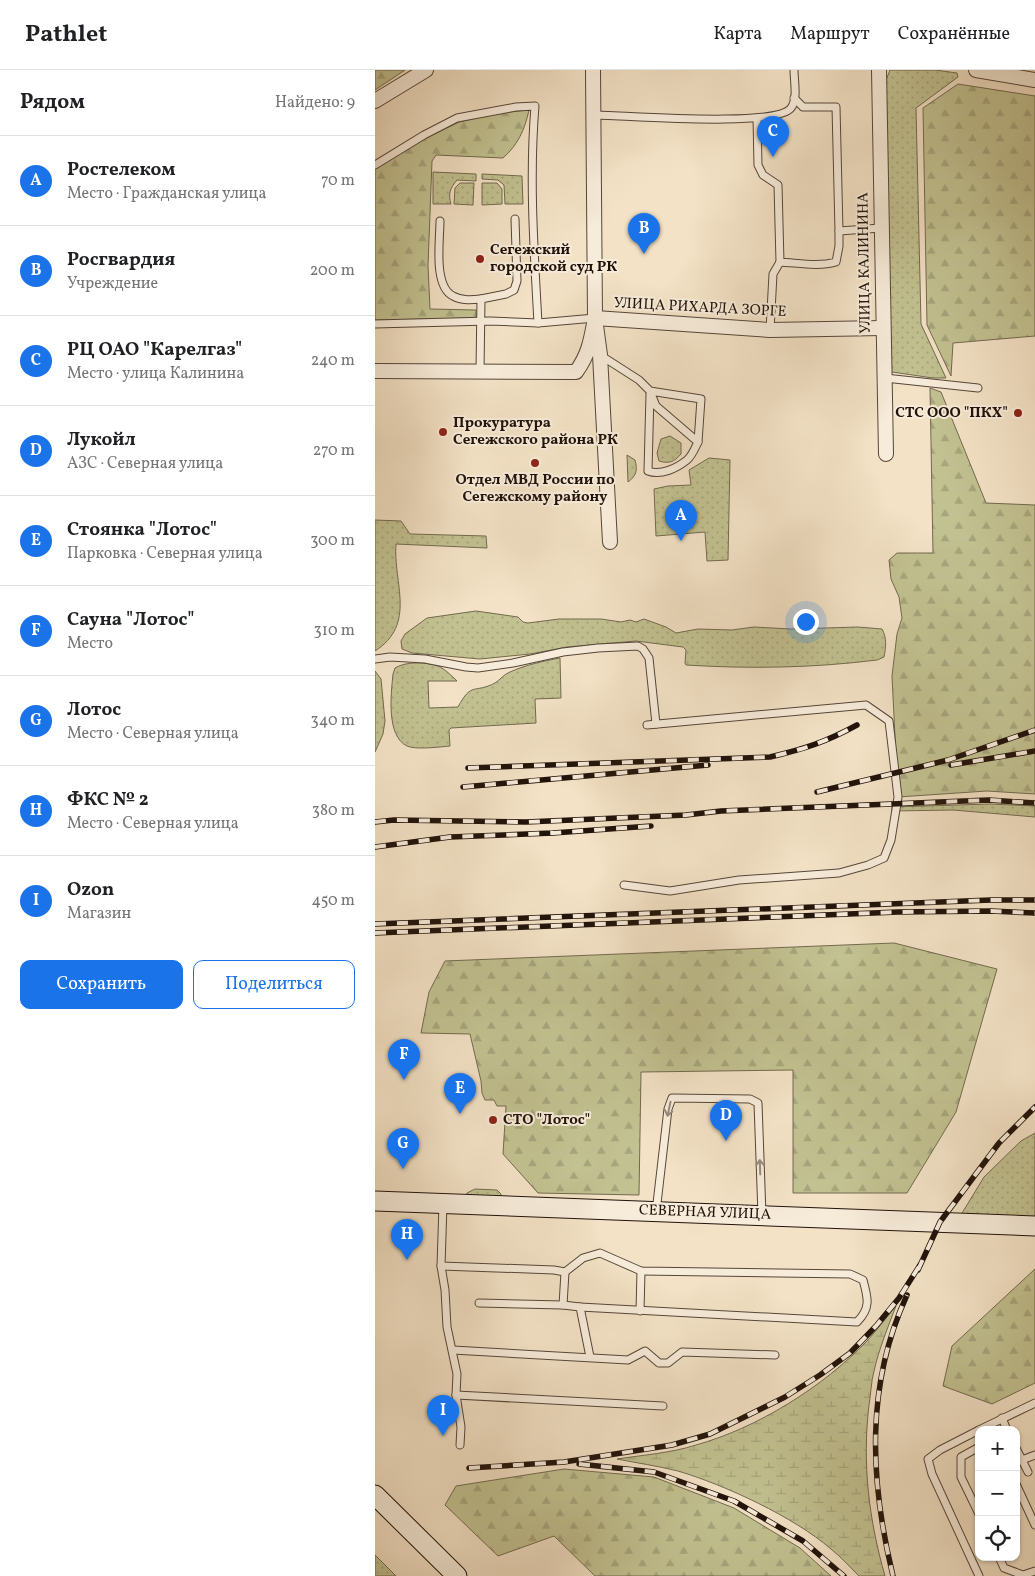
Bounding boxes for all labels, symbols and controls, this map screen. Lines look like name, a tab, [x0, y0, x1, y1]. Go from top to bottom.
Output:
text: Pathlet	[25, 18, 107, 52]
text: Карта	[713, 22, 762, 47]
text: Маршрут	[790, 22, 870, 47]
text: Сохранённые	[898, 22, 1010, 47]
text: Рядом	[20, 88, 85, 117]
text: Найдено: 9	[275, 92, 355, 114]
pin: C	[757, 116, 789, 157]
text: Ростелеком	[67, 157, 176, 183]
text: A	[30, 170, 42, 192]
text: 70 m	[321, 170, 355, 192]
text: Место · Гражданская улица	[67, 183, 267, 205]
street label: УЛИЦА КАЛИНИНА	[853, 192, 877, 334]
pin: B	[628, 213, 660, 254]
place label: Сегежский городской суд РК	[490, 240, 617, 278]
text: Росгвардия	[67, 247, 175, 273]
marker: Сегежский городской суд РК	[474, 253, 486, 265]
text: B	[31, 260, 41, 282]
text: 200 m	[310, 260, 355, 282]
text: Учреждение	[67, 273, 158, 295]
street label: УЛИЦА РИХАРДА ЗОРГЕ	[613, 293, 787, 323]
text: РЦ ОАО "Карелгаз"	[67, 337, 242, 363]
text: C	[31, 350, 41, 372]
text: 240 m	[311, 350, 355, 372]
text: Место · улица Калинина	[67, 363, 244, 385]
place label: СТС ООО "ПКХ"	[895, 403, 1008, 424]
marker: СТС ООО "ПКХ"	[1012, 407, 1024, 419]
place label: Прокуратура Сегежского района РК	[453, 413, 618, 451]
marker: Прокуратура Сегежского района РК	[437, 426, 449, 438]
text: Лукойл	[67, 427, 136, 453]
text: D	[30, 440, 42, 462]
text: 270 m	[313, 440, 355, 462]
text: АЗС · Северная улица	[67, 453, 223, 475]
marker: Отдел МВД России по Сегежскому району	[529, 457, 541, 469]
place label: Отдел МВД России по Сегежскому району	[455, 470, 615, 508]
pin: A	[665, 500, 697, 541]
text: Стоянка "Лотос"	[67, 517, 217, 543]
text: E	[31, 530, 41, 552]
text: 300 m	[310, 530, 355, 552]
text: Парковка · Северная улица	[67, 543, 263, 565]
text: Сауна "Лотос"	[67, 607, 194, 633]
your location	[793, 609, 819, 635]
text: F	[31, 620, 41, 642]
text: 310 m	[314, 620, 355, 642]
text: Место	[67, 633, 113, 655]
text: Лотос	[67, 697, 121, 723]
text: G	[30, 710, 42, 732]
text: 340 m	[311, 710, 355, 732]
text: Место · Северная улица	[67, 723, 239, 745]
text: ФКС № 2	[67, 787, 149, 813]
text: H	[30, 800, 42, 822]
text: 380 m	[312, 800, 355, 822]
text: Место · Северная улица	[67, 813, 239, 835]
text: Ozon	[67, 877, 114, 903]
text: I	[33, 890, 39, 912]
text: 450 m	[312, 890, 355, 912]
text: Магазин	[67, 903, 131, 925]
button: Сохранить	[20, 960, 183, 1009]
button: Поделиться	[193, 960, 355, 1009]
pin: F	[388, 1039, 420, 1080]
pin: E	[444, 1073, 476, 1114]
pin: D	[710, 1100, 742, 1141]
one-way arrow	[664, 1101, 673, 1117]
place label: СТО "Лотос"	[503, 1110, 590, 1131]
marker: СТО "Лотос"	[487, 1114, 499, 1126]
pin: G	[387, 1128, 419, 1169]
one-way arrow	[755, 1159, 765, 1176]
street label: СЕВЕРНАЯ УЛИЦА	[639, 1200, 772, 1226]
pin: H	[391, 1219, 423, 1260]
pin: I	[427, 1395, 459, 1436]
map controls	[975, 1426, 1020, 1561]
button: +	[975, 1426, 1020, 1471]
button: −	[975, 1471, 1020, 1516]
button: locate	[975, 1516, 1020, 1561]

